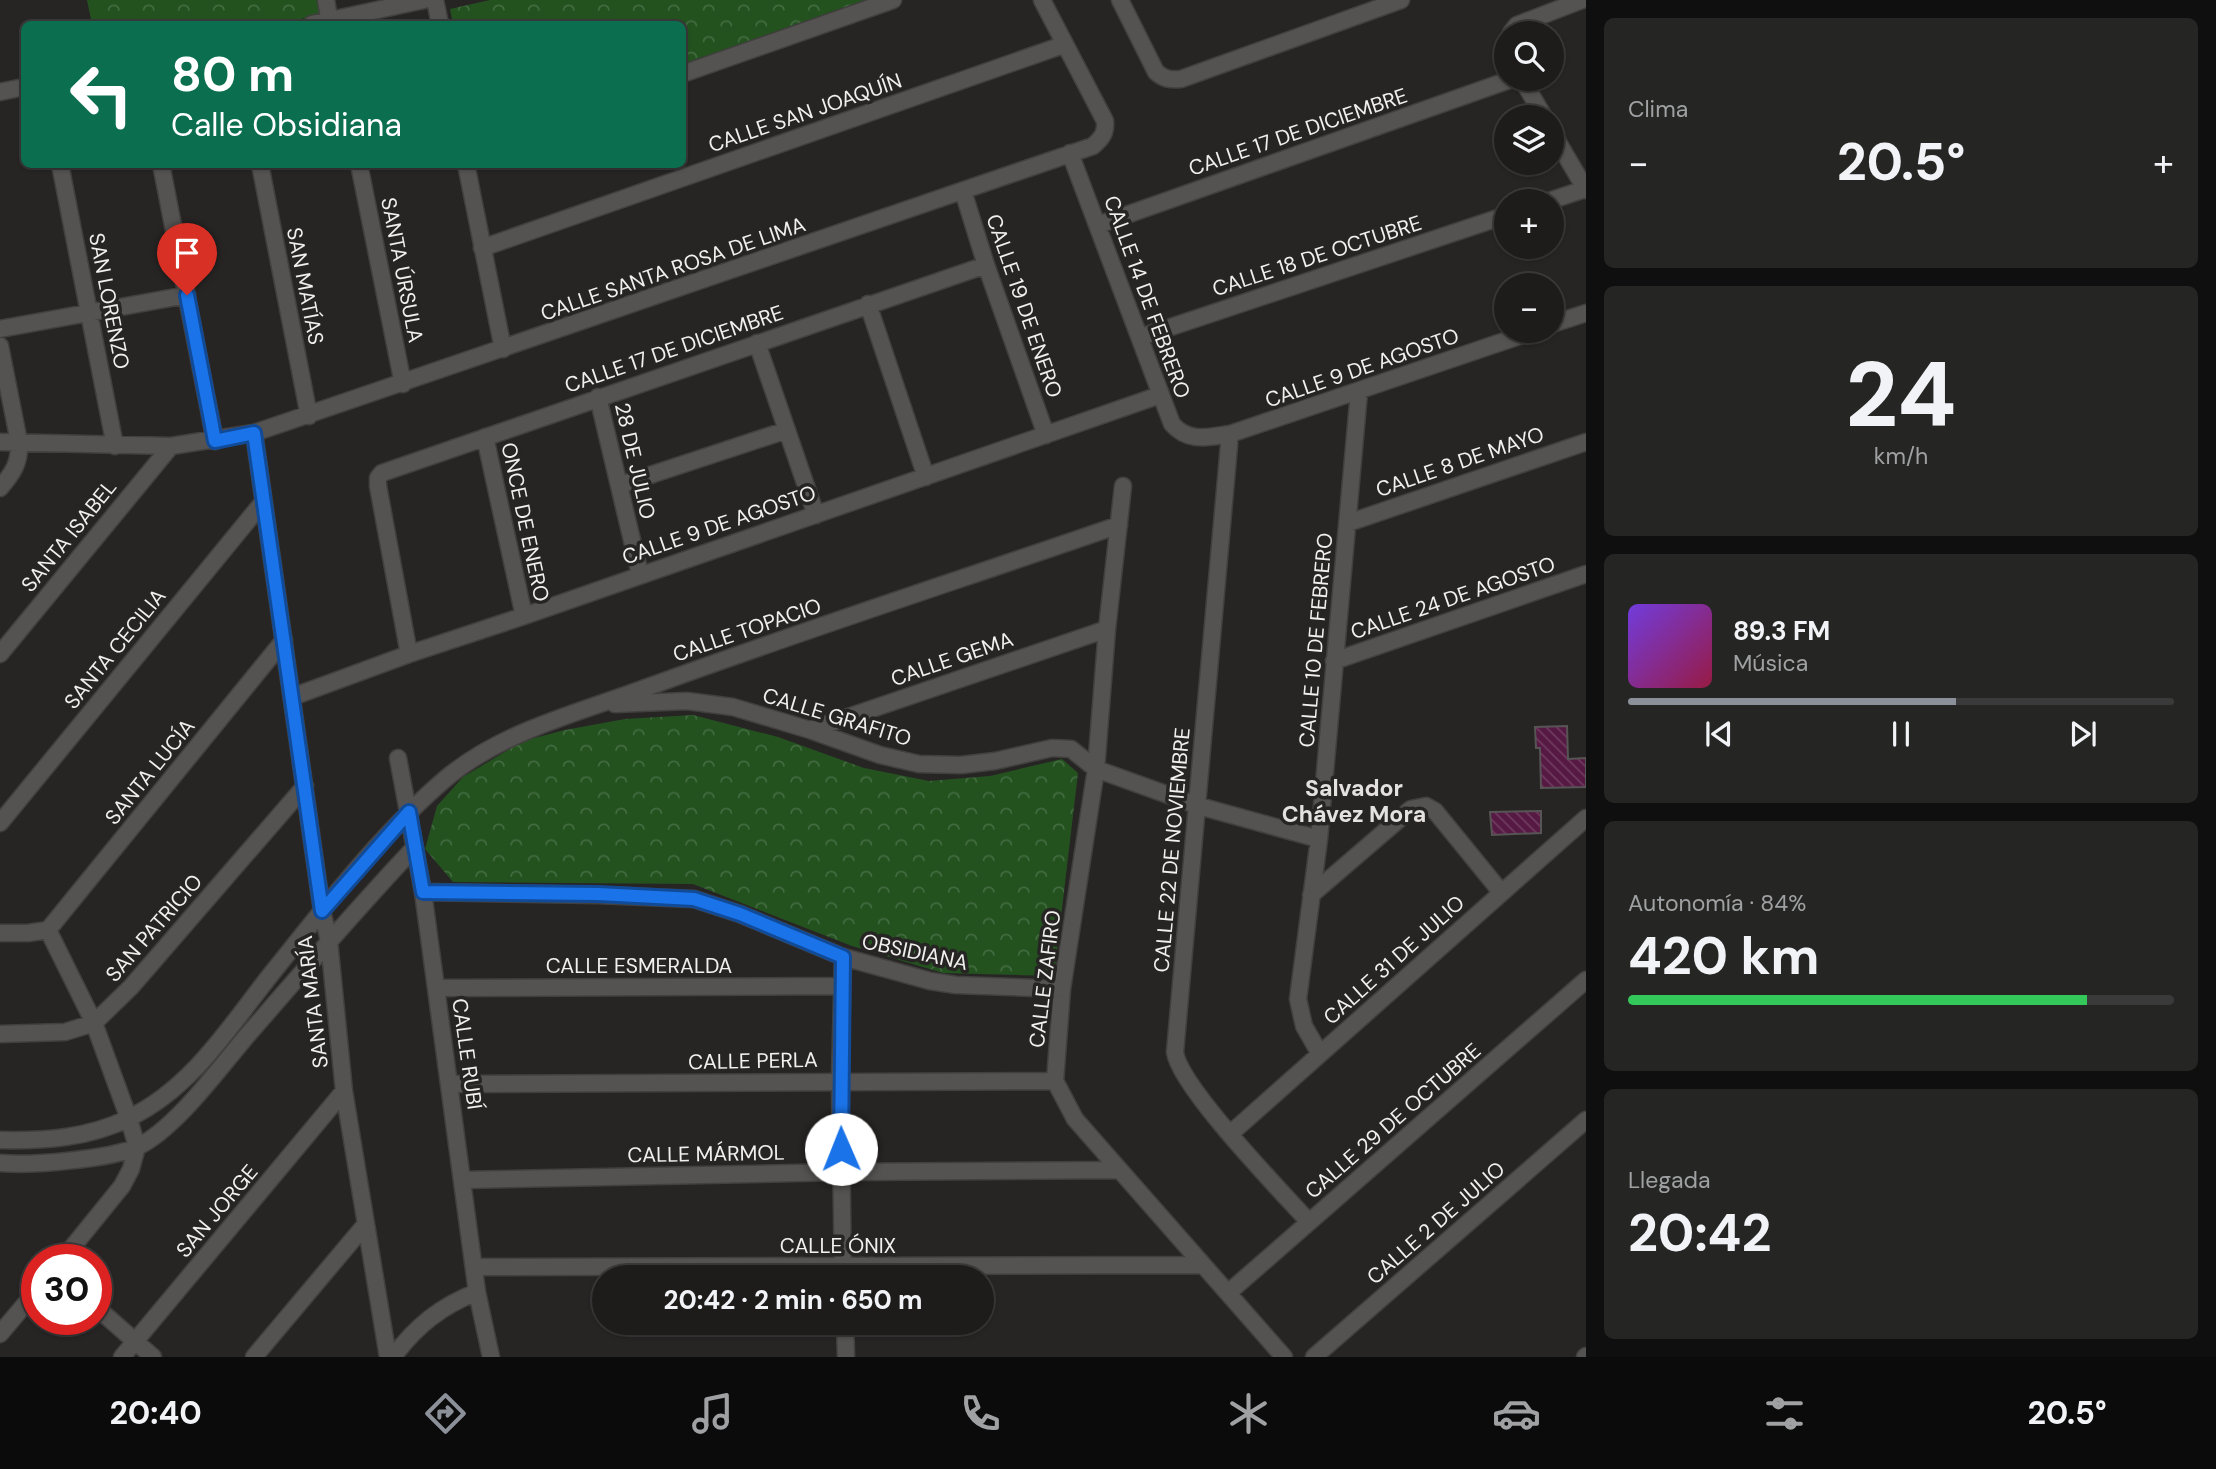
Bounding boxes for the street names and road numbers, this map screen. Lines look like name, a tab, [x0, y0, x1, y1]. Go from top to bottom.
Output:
street label: CALLE SAN JOAQUÍN	[705, 67, 905, 159]
street label: CALLE 17 DE DICIEMBRE	[1185, 81, 1411, 183]
street label: CALLE 14 DE FEBRERO	[1097, 192, 1197, 402]
street label: SANTA ÚRSULA	[374, 195, 430, 345]
street label: CALLE 18 DE OCTUBRE	[1209, 209, 1425, 303]
street label: CALLE SANTA ROSA DE LIMA	[537, 210, 809, 328]
street label: CALLE 19 DE ENERO	[979, 210, 1069, 402]
street label: SAN MATÍAS	[280, 225, 330, 347]
street label: SAN LORENZO	[82, 230, 136, 372]
street label: CALLE 17 DE DICIEMBRE	[561, 298, 787, 400]
street label: CALLE 9 DE AGOSTO	[1261, 322, 1463, 414]
street label: 28 DE JULIO	[608, 400, 662, 522]
street label: CALLE 8 DE MAYO	[1372, 420, 1548, 504]
street label: ONCE DE ENERO	[494, 440, 556, 604]
street label: SANTA ISABEL	[15, 474, 123, 598]
street label: CALLE 9 DE AGOSTO	[618, 479, 820, 571]
street label: CALLE 10 DE FEBRERO	[1293, 531, 1339, 749]
street label: CALLE 24 DE AGOSTO	[1347, 550, 1559, 646]
street label: SANTA CECILIA	[58, 583, 172, 715]
street label: CALLE TOPACIO	[669, 592, 825, 668]
street label: CALLE GEMA	[887, 625, 1017, 693]
street label: CALLE GRAFITO	[759, 681, 915, 753]
street label: SANTA LUCÍA	[99, 713, 201, 831]
street label: CALLE 22 DE NOVIEMBRE	[1147, 726, 1197, 974]
street label: SAN PATRICIO	[99, 868, 209, 988]
street label: CALLE 31 DE JULIO	[1317, 889, 1471, 1031]
street label: CALLE ZAFIRO	[1023, 909, 1067, 1049]
street label: OBSIDIANA	[859, 927, 971, 977]
street label: SANTA MARÍA	[291, 934, 335, 1070]
street label: CALLE ESMERALDA	[546, 952, 732, 980]
street label: CALLE RUBÍ	[445, 997, 489, 1111]
street label: CALLE 29 DE OCTUBRE	[1299, 1037, 1487, 1205]
street label: CALLE PERLA	[688, 1046, 818, 1076]
street label: CALLE MÁRMOL	[627, 1139, 785, 1169]
street label: CALLE 2 DE JULIO	[1361, 1155, 1511, 1291]
street label: SAN JORGE	[170, 1159, 264, 1263]
street label: CALLE ÓNIX	[780, 1232, 896, 1260]

